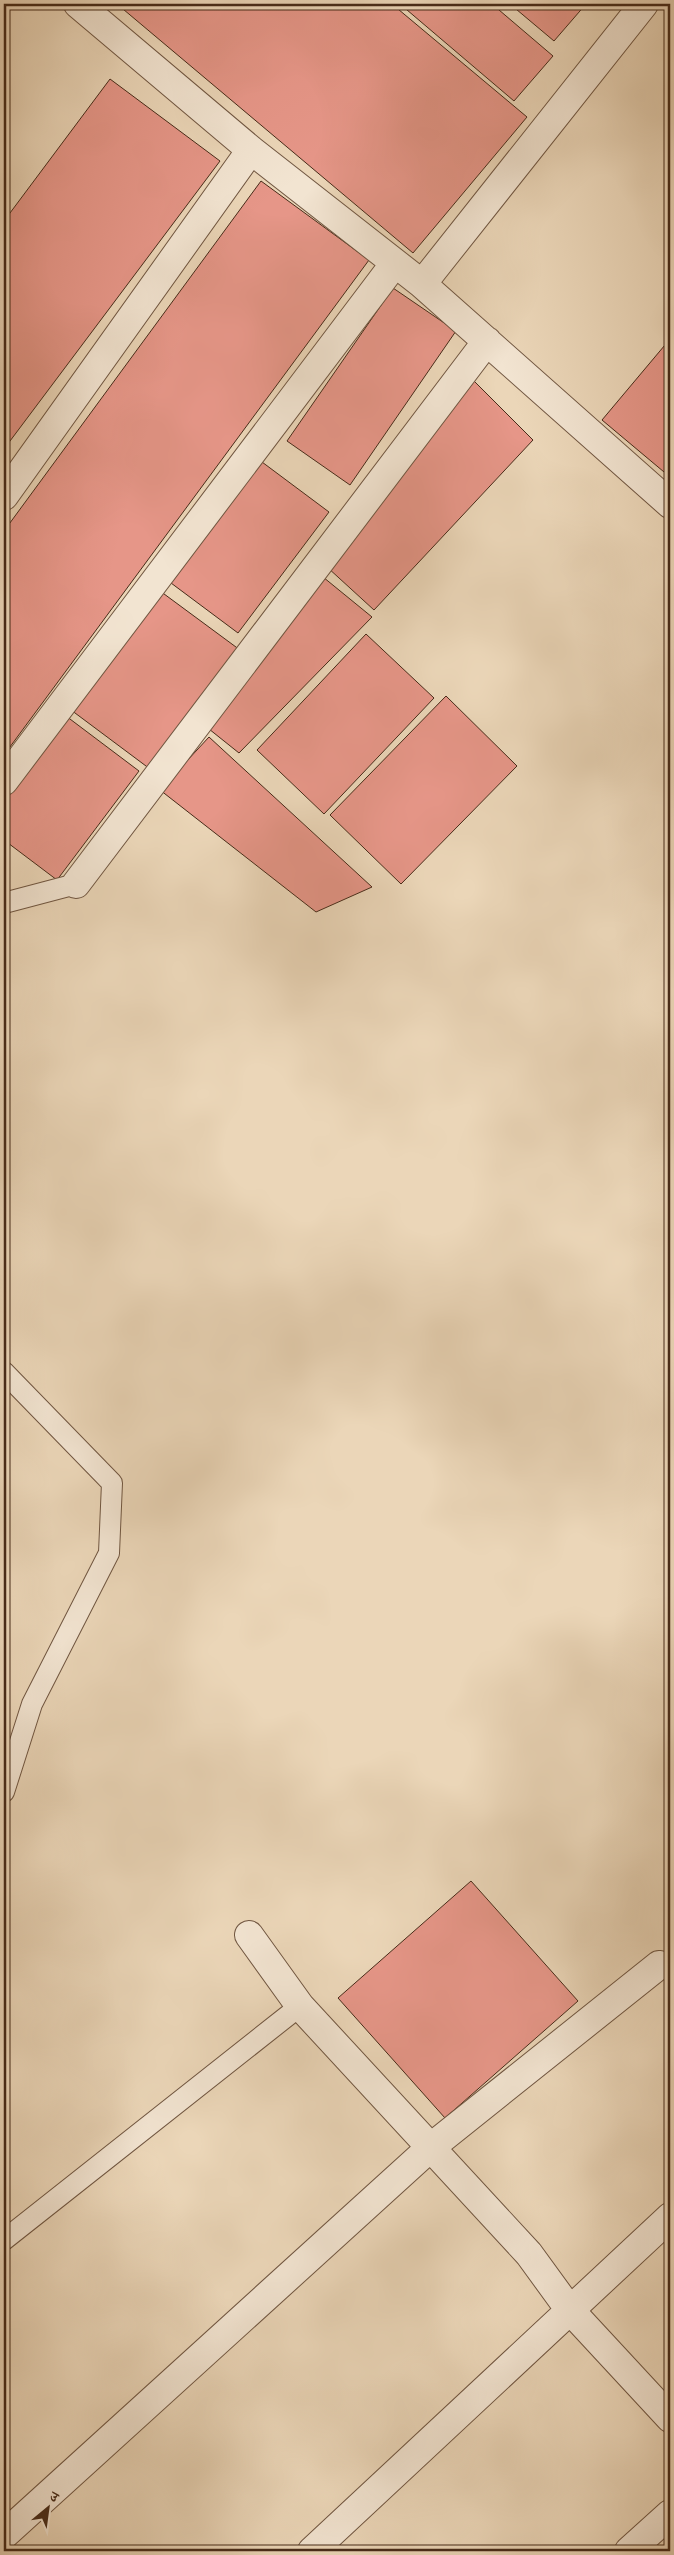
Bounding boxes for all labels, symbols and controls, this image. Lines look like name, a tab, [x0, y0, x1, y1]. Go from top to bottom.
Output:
north arrow	[22, 2482, 72, 2532]
text: उ	[45, 2487, 62, 2508]

